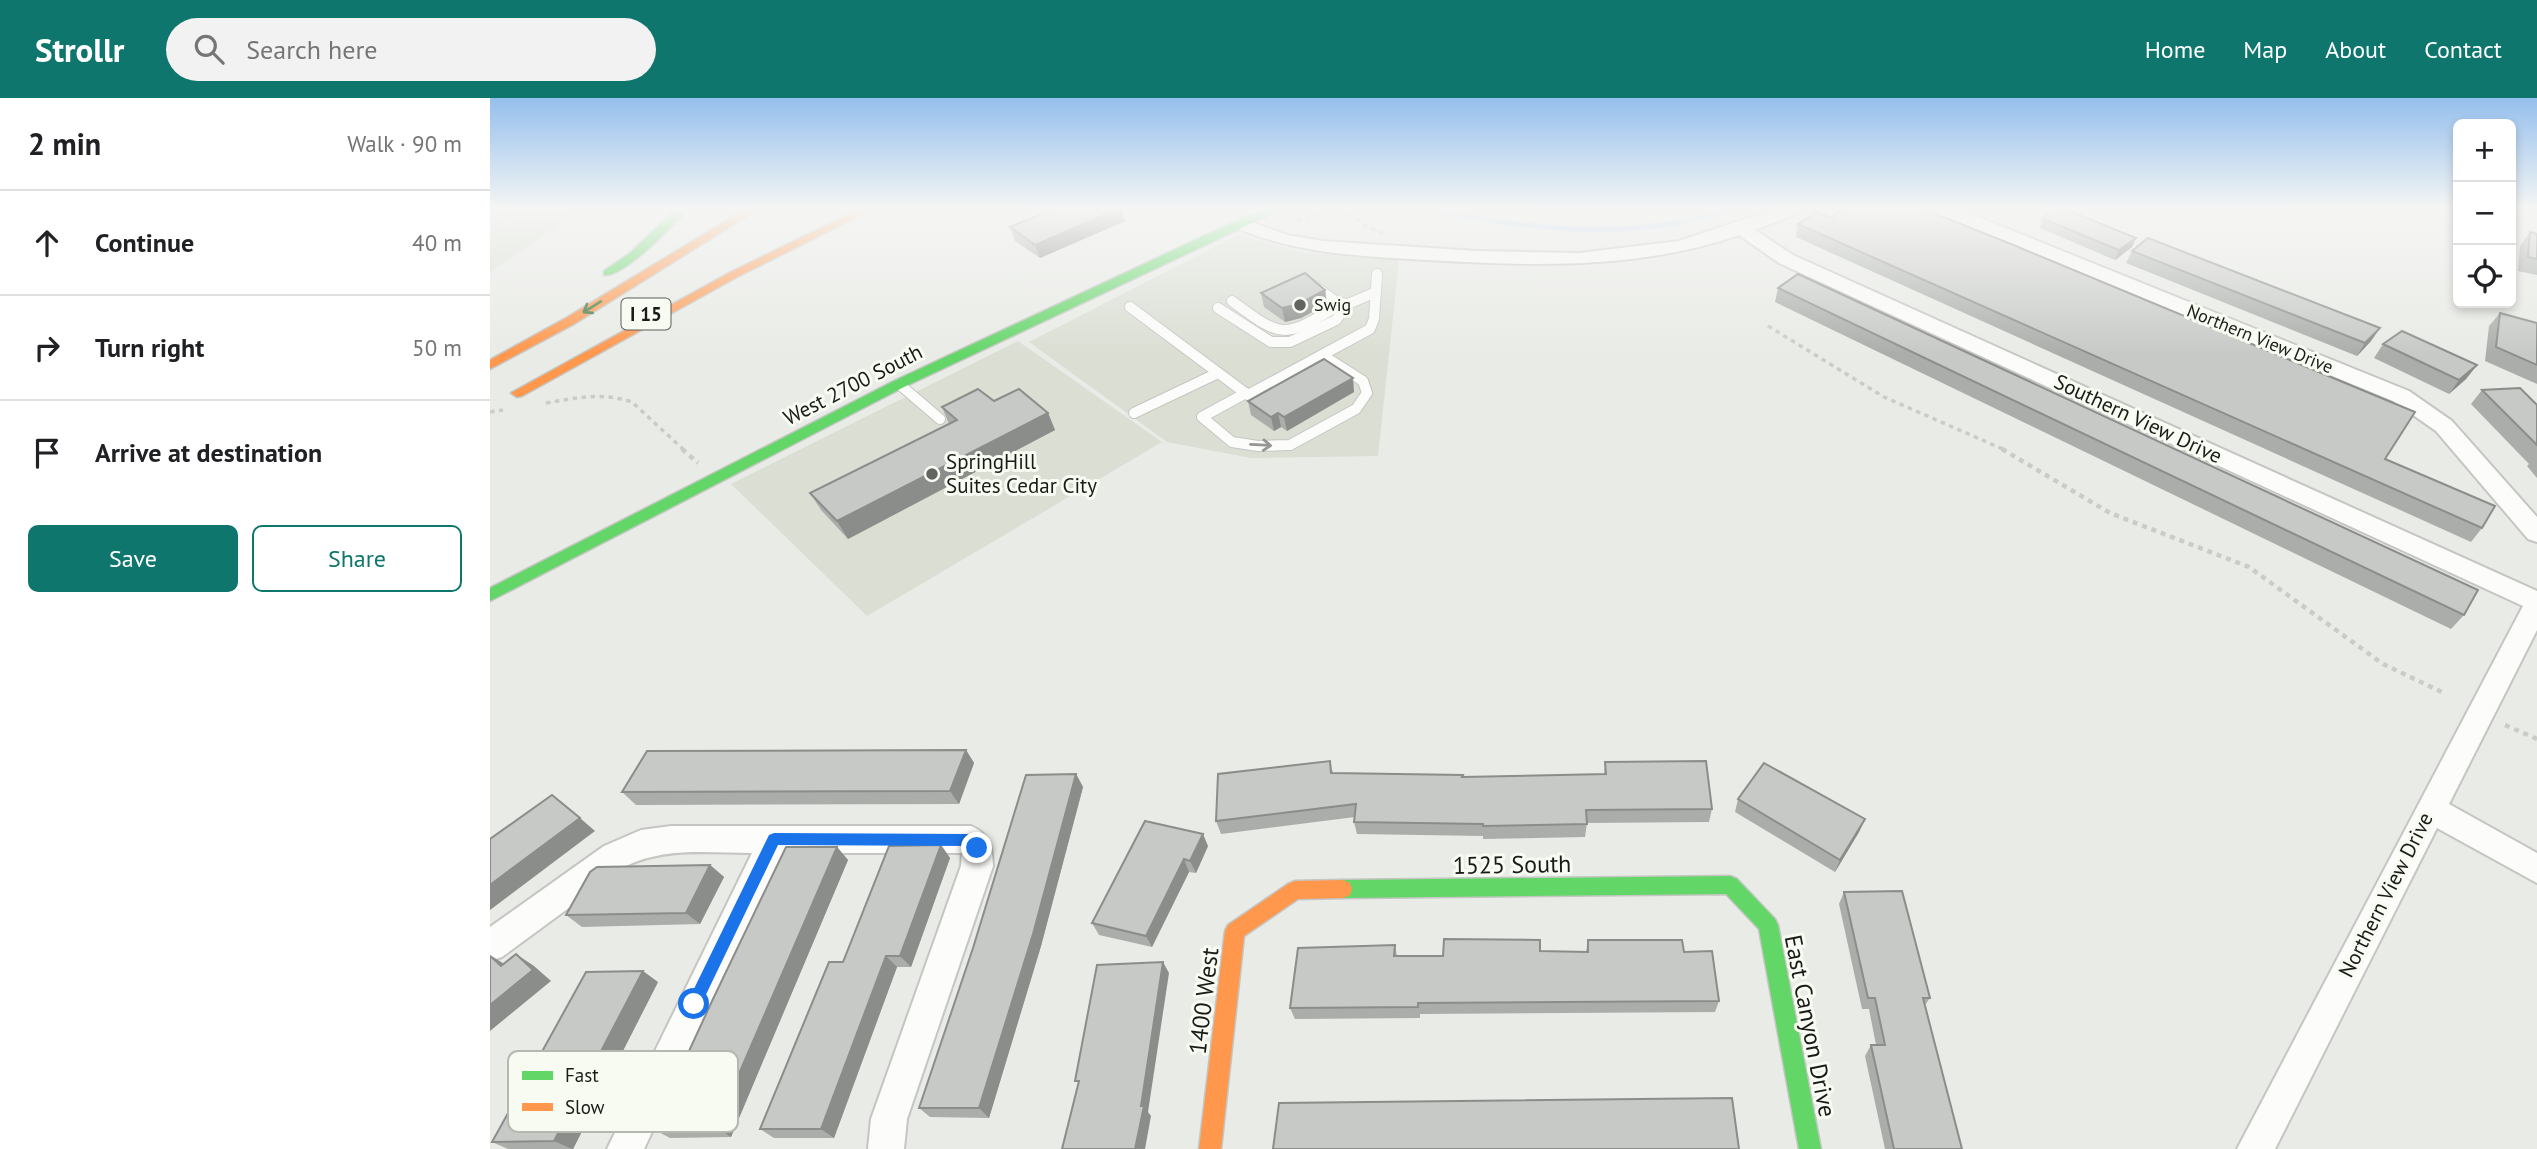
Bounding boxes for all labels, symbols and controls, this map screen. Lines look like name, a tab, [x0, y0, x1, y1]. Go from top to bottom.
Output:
search box	[166, 18, 656, 81]
text: Strollr	[35, 28, 124, 71]
icon: search	[190, 30, 228, 68]
text: Search here	[246, 33, 377, 66]
text: Home	[2145, 34, 2205, 65]
text: Map	[2243, 34, 2287, 65]
text: About	[2325, 34, 2386, 65]
text: Contact	[2424, 34, 2502, 65]
map controls	[2453, 119, 2516, 308]
button: +	[2453, 119, 2516, 182]
text: 2 min	[28, 124, 101, 163]
text: Walk · 90 m	[347, 129, 462, 158]
button: −	[2453, 182, 2516, 245]
icon: ahead	[28, 224, 66, 262]
text: Continue	[95, 226, 194, 259]
text: 40 m	[412, 228, 462, 257]
button: locate	[2453, 245, 2516, 308]
place label: Swig	[1314, 293, 1351, 316]
marker: Swig	[1292, 297, 1308, 313]
road number: I 15	[622, 298, 670, 330]
street label: Northern View Drive	[2184, 299, 2337, 378]
one-way arrow	[583, 301, 603, 315]
icon: right	[28, 329, 66, 367]
text: Turn right	[95, 331, 204, 364]
text: 50 m	[412, 333, 462, 362]
street label: West 2700 South	[779, 338, 927, 431]
street label: Southern View Drive	[2050, 368, 2226, 469]
icon: arrive	[28, 434, 66, 472]
text: Arrive at destination	[95, 436, 322, 469]
one-way arrow	[1249, 439, 1272, 452]
place label: SpringHill Suites Cedar City	[946, 448, 1097, 499]
marker: SpringHill Suites Cedar City	[924, 466, 940, 482]
button: Save	[28, 525, 238, 592]
button: Share	[252, 525, 462, 592]
street label: Northern View Drive	[2332, 808, 2439, 982]
route end	[961, 832, 992, 863]
street label: 1525 South	[1452, 848, 1572, 881]
street label: East Canyon Drive	[1778, 932, 1843, 1120]
street label: 1400 West	[1182, 946, 1225, 1056]
route start	[678, 988, 709, 1019]
legend	[508, 1051, 738, 1132]
text: Fast	[565, 1063, 599, 1087]
text: Slow	[565, 1095, 605, 1119]

